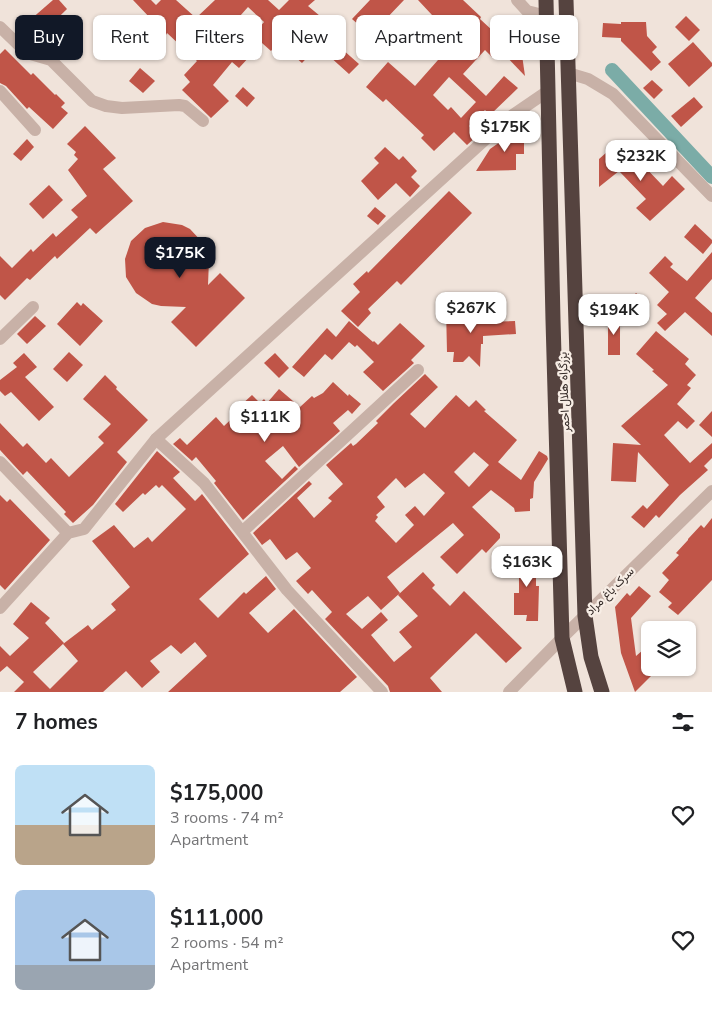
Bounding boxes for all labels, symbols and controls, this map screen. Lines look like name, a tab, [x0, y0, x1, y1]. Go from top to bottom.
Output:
chip: Buy	[15, 15, 83, 60]
chip: Rent	[93, 15, 166, 60]
chip: Filters	[176, 15, 262, 60]
chip: New	[272, 15, 346, 60]
chip: Apartment	[356, 15, 480, 60]
chip: House	[490, 15, 578, 60]
pin: $175K	[470, 110, 540, 153]
text: $175K	[480, 116, 530, 138]
pin: $232K	[606, 140, 676, 182]
text: $232K	[616, 145, 666, 167]
pin: $175K	[145, 236, 215, 279]
text: $175K	[155, 242, 205, 264]
pin: $267K	[436, 292, 506, 334]
pin: $194K	[579, 294, 649, 336]
text: $267K	[446, 297, 496, 319]
text: $194K	[589, 299, 639, 321]
street label: بزرگراه هلال احمر	[555, 352, 573, 433]
pin: $111K	[230, 400, 300, 443]
text: $111K	[240, 406, 290, 428]
pin: $163K	[492, 546, 562, 588]
text: $163K	[502, 551, 552, 573]
street label: سرک باغ مراد	[582, 563, 638, 619]
map controls	[641, 621, 696, 676]
button: layers	[641, 621, 696, 676]
text: 7 homes	[15, 708, 98, 736]
icon: filters	[669, 708, 697, 736]
text: $175,000	[170, 779, 263, 807]
icon: home	[55, 785, 115, 845]
icon: heart	[669, 801, 697, 829]
text: 3 rooms · 74 m²	[170, 807, 283, 829]
text: Apartment	[170, 829, 248, 851]
text: $111,000	[170, 904, 263, 932]
icon: home	[55, 910, 115, 970]
icon: heart	[669, 926, 697, 954]
text: 2 rooms · 54 m²	[170, 932, 283, 954]
text: Apartment	[170, 954, 248, 976]

